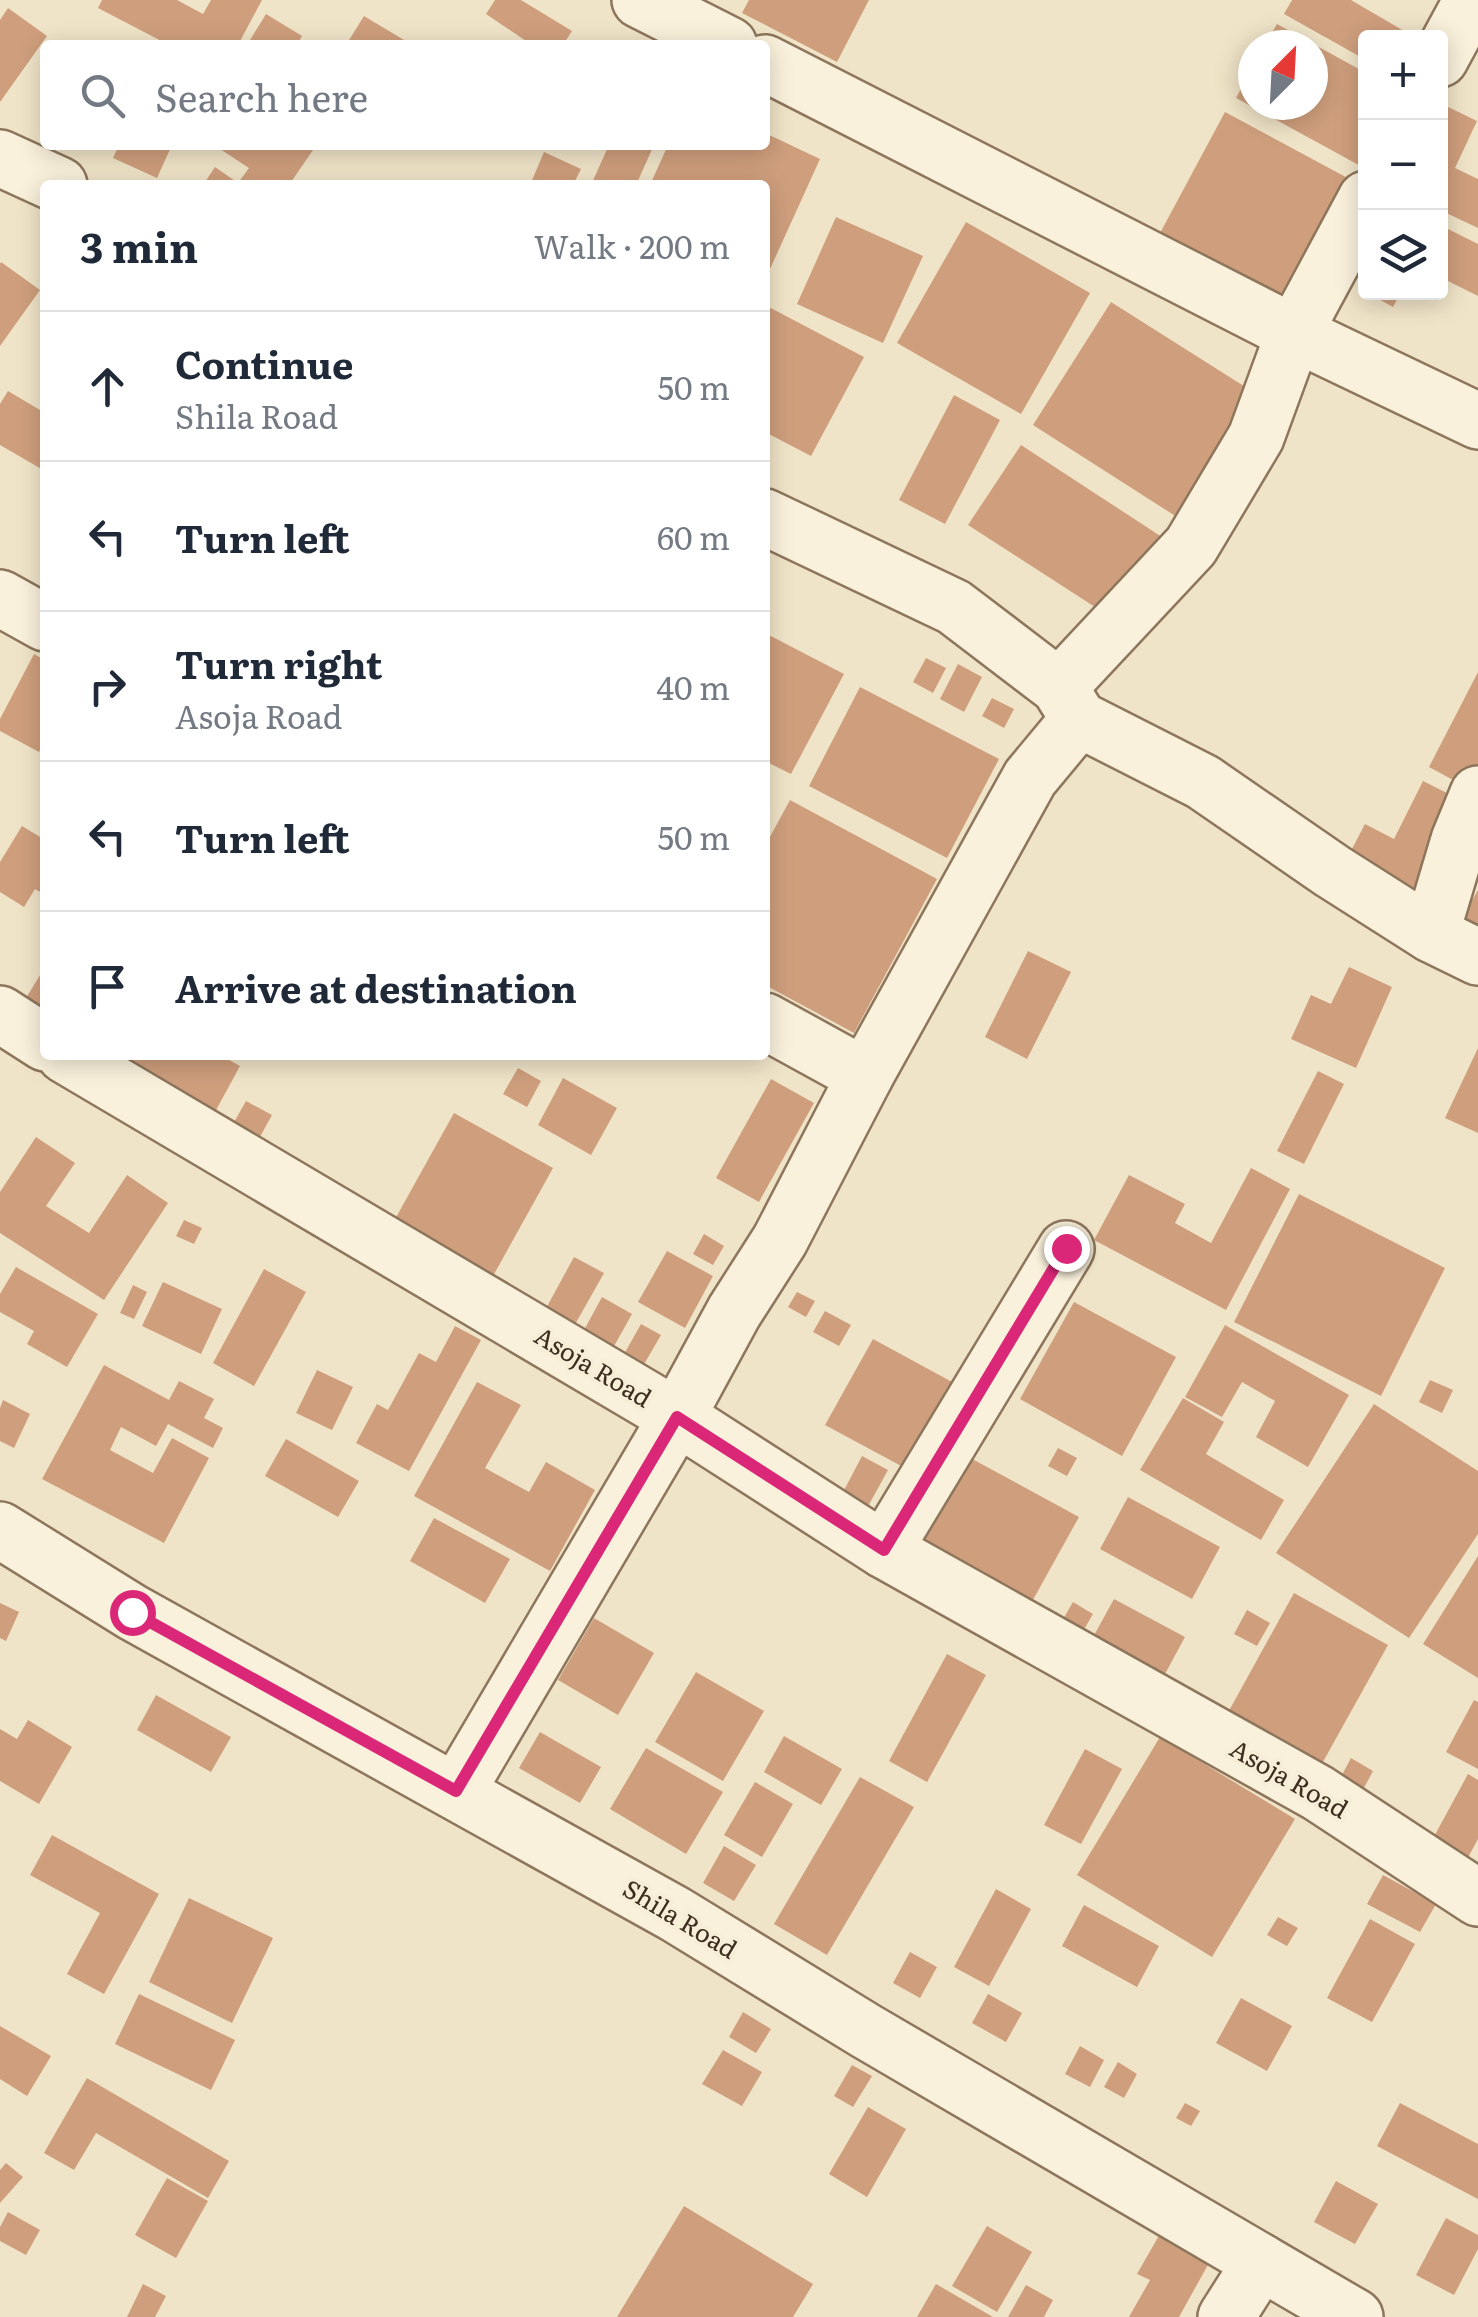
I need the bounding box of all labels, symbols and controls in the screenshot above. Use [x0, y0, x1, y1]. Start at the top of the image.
north arrow [1238, 30, 1328, 120]
map controls [1358, 30, 1448, 300]
button: + [1358, 30, 1448, 120]
search box [40, 40, 770, 150]
text: Search here [155, 67, 368, 124]
icon: search [75, 68, 130, 123]
button: − [1358, 120, 1448, 210]
button: layers [1358, 210, 1448, 300]
text: 3 min [80, 214, 198, 276]
text: Walk · 200 m [534, 221, 730, 269]
text: Continue [175, 334, 353, 391]
icon: ahead [80, 359, 135, 414]
text: 50 m [658, 362, 730, 410]
text: Shila Road [175, 391, 338, 439]
text: Turn left [175, 508, 350, 565]
icon: left [80, 509, 135, 564]
text: 60 m [657, 512, 730, 560]
text: Turn right [175, 634, 382, 691]
icon: right [80, 659, 135, 714]
text: 40 m [656, 662, 730, 710]
text: Asoja Road [175, 691, 342, 739]
text: Turn left [175, 808, 350, 865]
icon: left [80, 809, 135, 864]
text: 50 m [658, 812, 730, 860]
text: Arrive at destination [175, 958, 577, 1015]
icon: arrive [80, 959, 135, 1014]
route end [1044, 1226, 1090, 1272]
street label: Asoja Road [528, 1316, 659, 1415]
route start [110, 1590, 156, 1636]
street label: Asoja Road [1224, 1729, 1356, 1826]
street label: Shila Road [617, 1869, 745, 1966]

